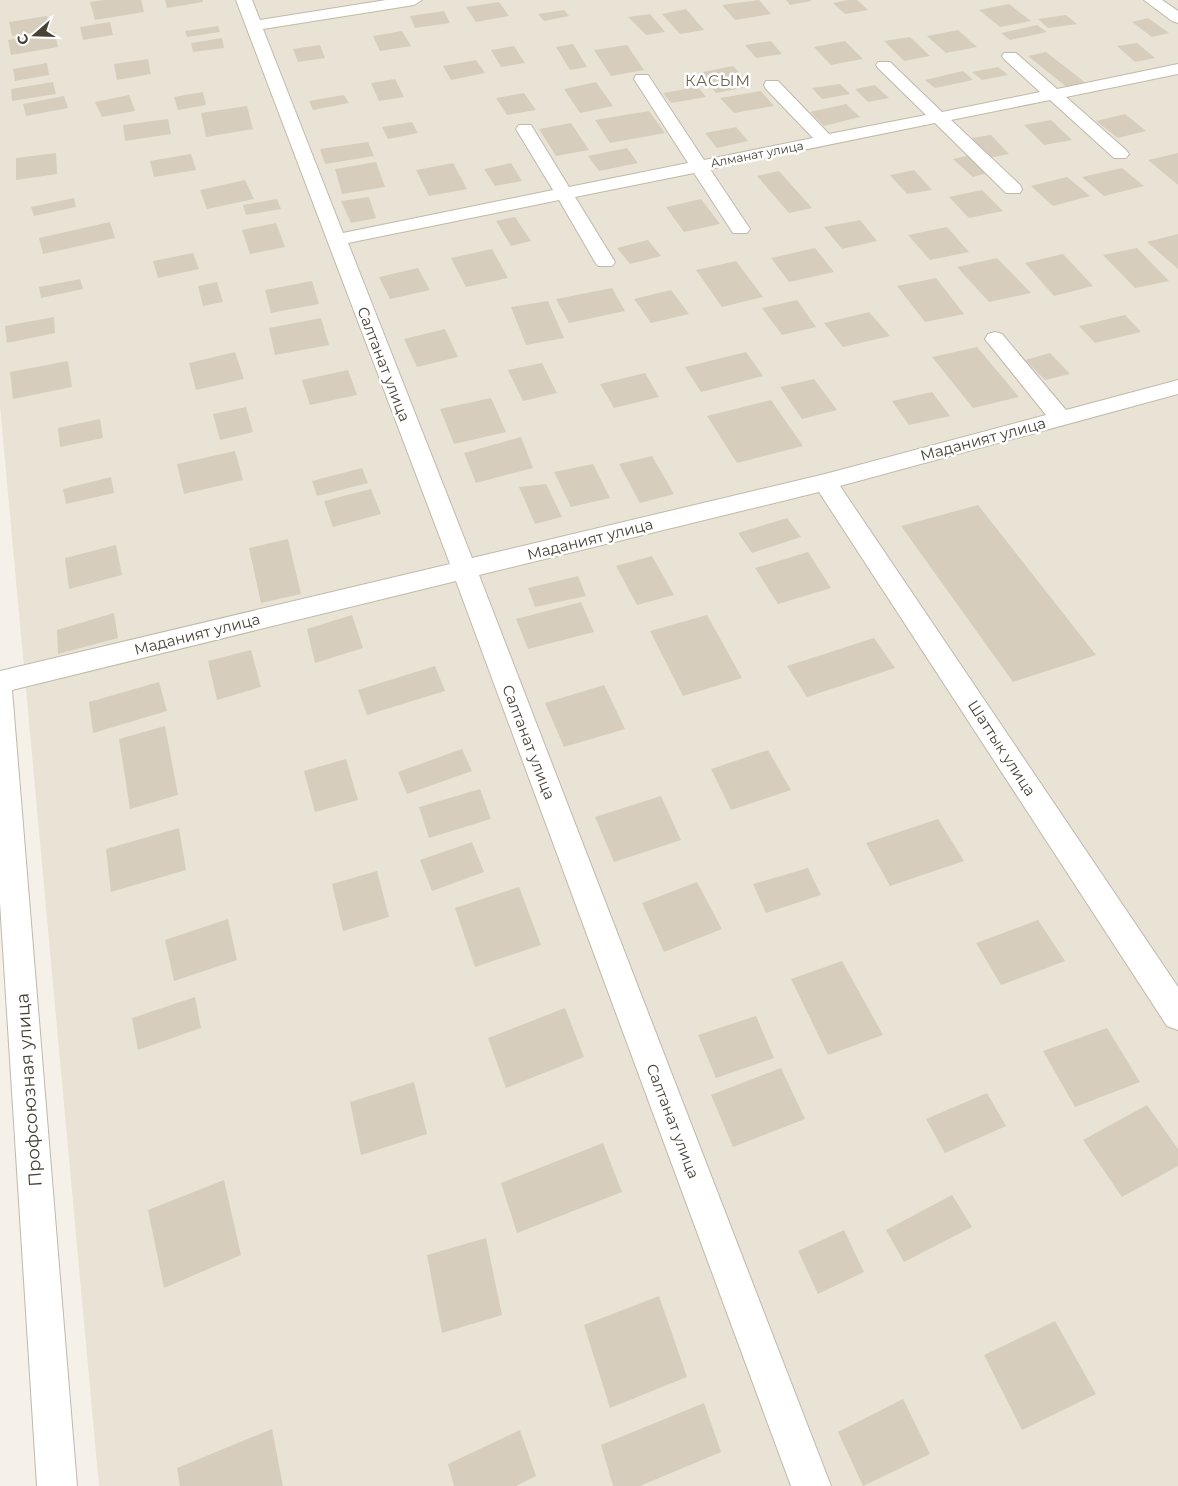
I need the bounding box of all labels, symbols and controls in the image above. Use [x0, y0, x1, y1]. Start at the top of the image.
north arrow [10, 10, 60, 60]
text: С [13, 32, 33, 47]
district label: КАСЫМ [685, 71, 751, 90]
street label: Алманат улица [709, 138, 805, 170]
street label: Салтанат улица [353, 304, 415, 424]
street label: Маданият улица [918, 413, 1048, 465]
street label: Маданият улица [525, 514, 655, 564]
street label: Маданият улица [132, 609, 262, 659]
street label: Салтанат улица [498, 682, 560, 802]
street label: Шаттык улица [964, 696, 1040, 800]
street label: Профсоюзная улица [11, 993, 47, 1187]
street label: Салтанат улица [642, 1061, 704, 1181]

